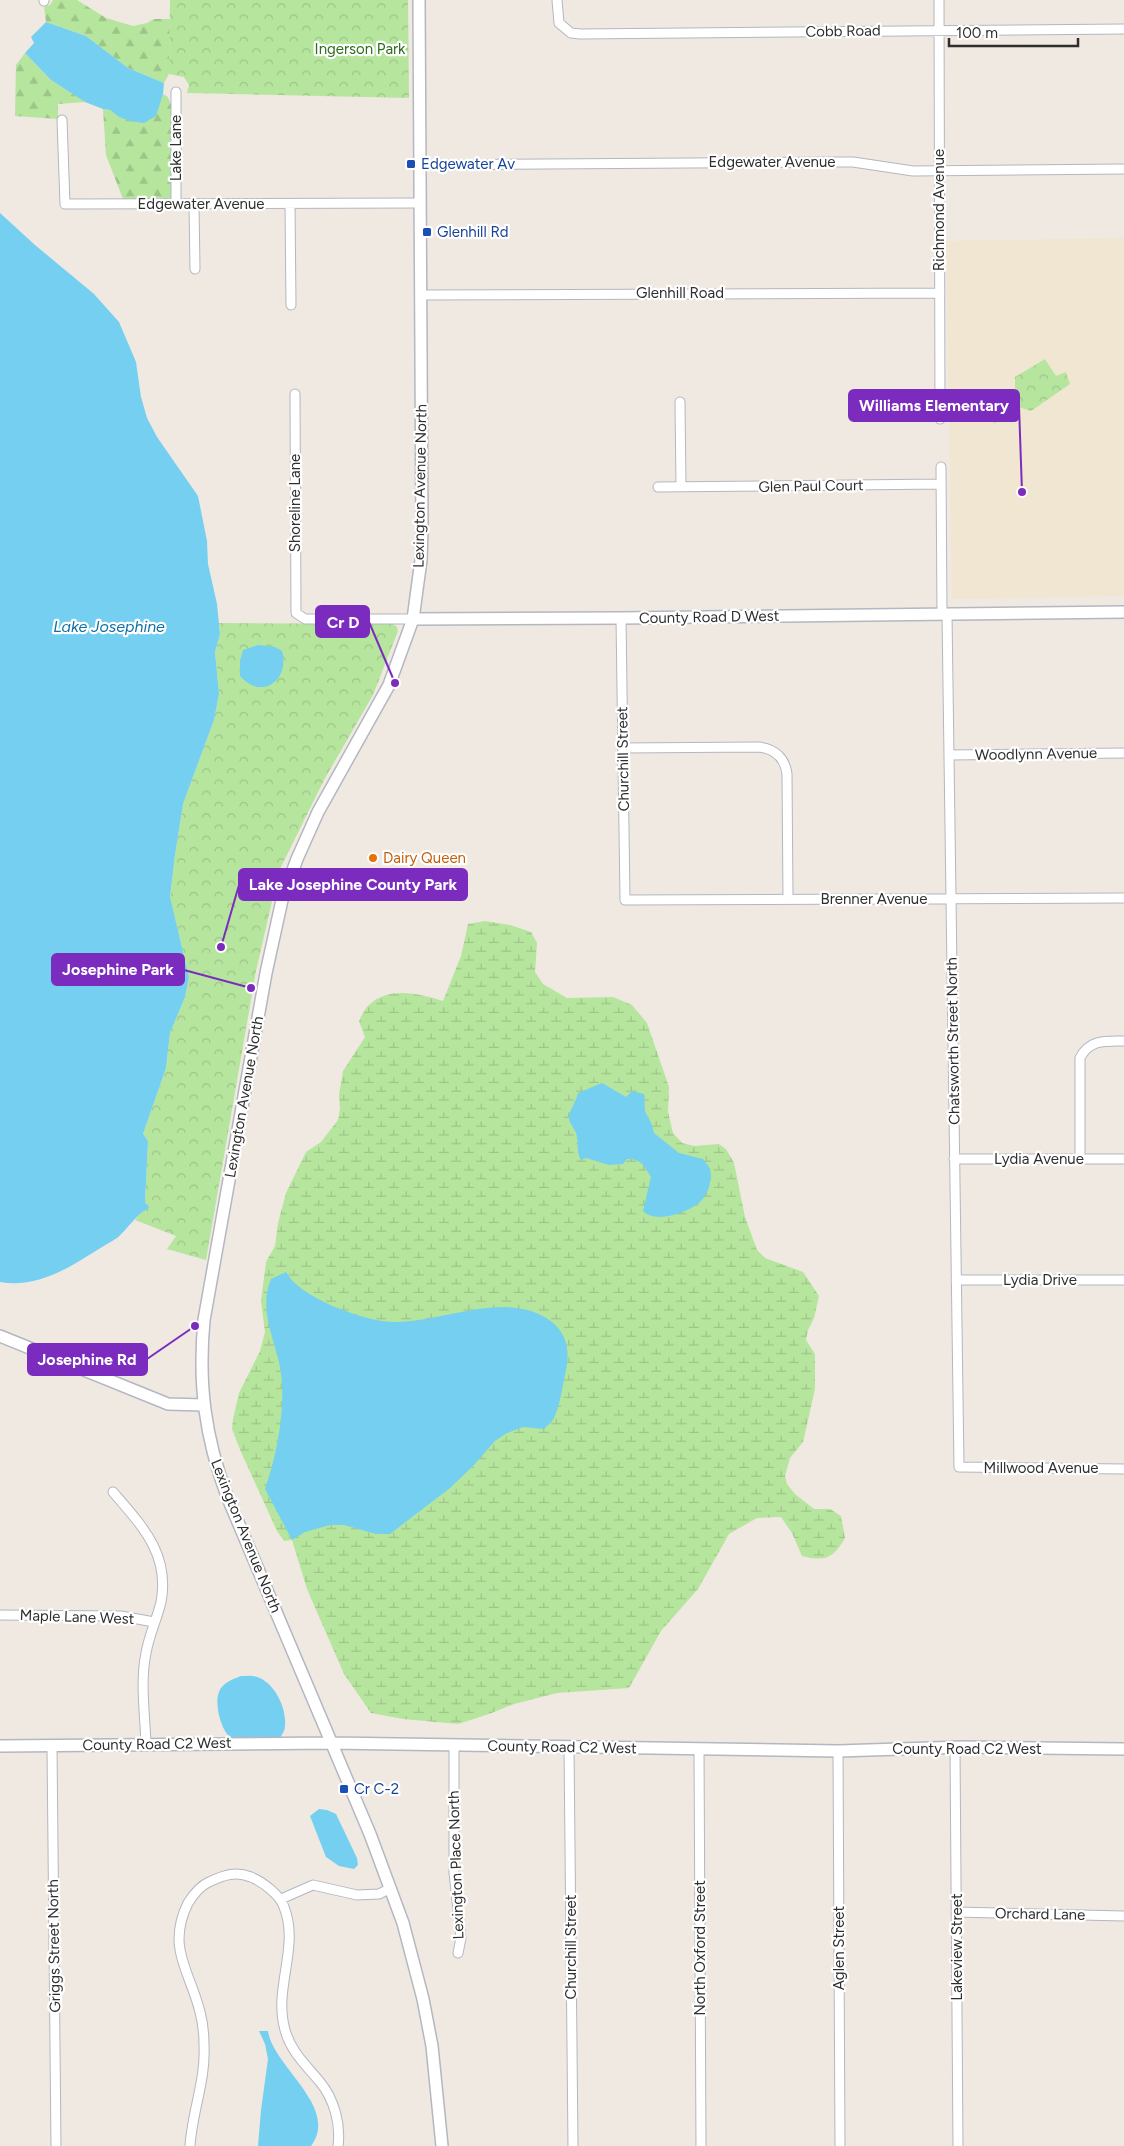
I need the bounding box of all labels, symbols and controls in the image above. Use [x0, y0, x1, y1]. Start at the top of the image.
scale bar [949, 15, 1078, 47]
street label: Cobb Road [805, 21, 881, 41]
text: 100 m [956, 24, 998, 42]
park label: Ingerson Park [315, 40, 406, 58]
street label: Lake Lane [167, 115, 185, 181]
street label: Richmond Avenue [930, 149, 948, 271]
street label: Edgewater Avenue [708, 153, 836, 171]
place label: Edgewater Av [421, 155, 515, 173]
marker: Edgewater Av [405, 158, 417, 170]
street label: Edgewater Avenue [137, 195, 265, 213]
place label: Glenhill Rd [437, 223, 509, 241]
marker: Glenhill Rd [421, 226, 433, 238]
street label: Glenhill Road [636, 284, 724, 302]
callout: Williams Elementary [849, 390, 1019, 421]
text: Williams Elementary [859, 396, 1010, 415]
street label: Lexington Avenue North [410, 404, 430, 568]
street label: Shoreline Lane [286, 454, 304, 552]
street label: Glen Paul Court [758, 476, 864, 496]
callout: Cr D [316, 606, 369, 637]
street label: County Road D West [639, 607, 780, 627]
text: Cr D [327, 613, 359, 632]
water label: Lake Josephine [53, 617, 165, 636]
street label: Churchill Street [613, 706, 633, 812]
street label: Woodlynn Avenue [975, 744, 1097, 764]
place label: Dairy Queen [383, 849, 466, 867]
marker: Dairy Queen [367, 852, 379, 864]
callout: Lake Josephine County Park [239, 869, 467, 900]
text: Lake Josephine County Park [249, 875, 458, 894]
street label: Brenner Avenue [821, 890, 927, 908]
callout: Josephine Park [52, 954, 184, 985]
street label: Chatsworth Street North [943, 957, 963, 1125]
text: Josephine Park [62, 960, 174, 979]
street label: Lexington Avenue North [221, 1015, 267, 1179]
street label: Lydia Avenue [994, 1150, 1084, 1168]
street label: Lydia Drive [1003, 1271, 1077, 1289]
callout: Josephine Rd [28, 1344, 147, 1375]
text: Josephine Rd [38, 1350, 136, 1369]
street label: Lexington Avenue North [207, 1457, 285, 1615]
street label: Millwood Avenue [984, 1459, 1098, 1477]
street label: Maple Lane West [19, 1606, 135, 1628]
street label: County Road C2 West [82, 1734, 232, 1754]
street label: County Road C2 West [487, 1737, 637, 1757]
street label: County Road C2 West [892, 1740, 1042, 1758]
place label: Cr C-2 [354, 1780, 399, 1798]
marker: Cr C-2 [338, 1783, 350, 1795]
street label: Lexington Place North [444, 1790, 468, 1940]
street label: Griggs Street North [44, 1879, 64, 2013]
street label: North Oxford Street [691, 1880, 709, 2016]
street label: Lakeview Street [948, 1893, 966, 2001]
street label: Churchill Street [562, 1894, 580, 1999]
street label: Orchard Lane [995, 1904, 1085, 1924]
street label: Aglen Street [830, 1905, 848, 1990]

